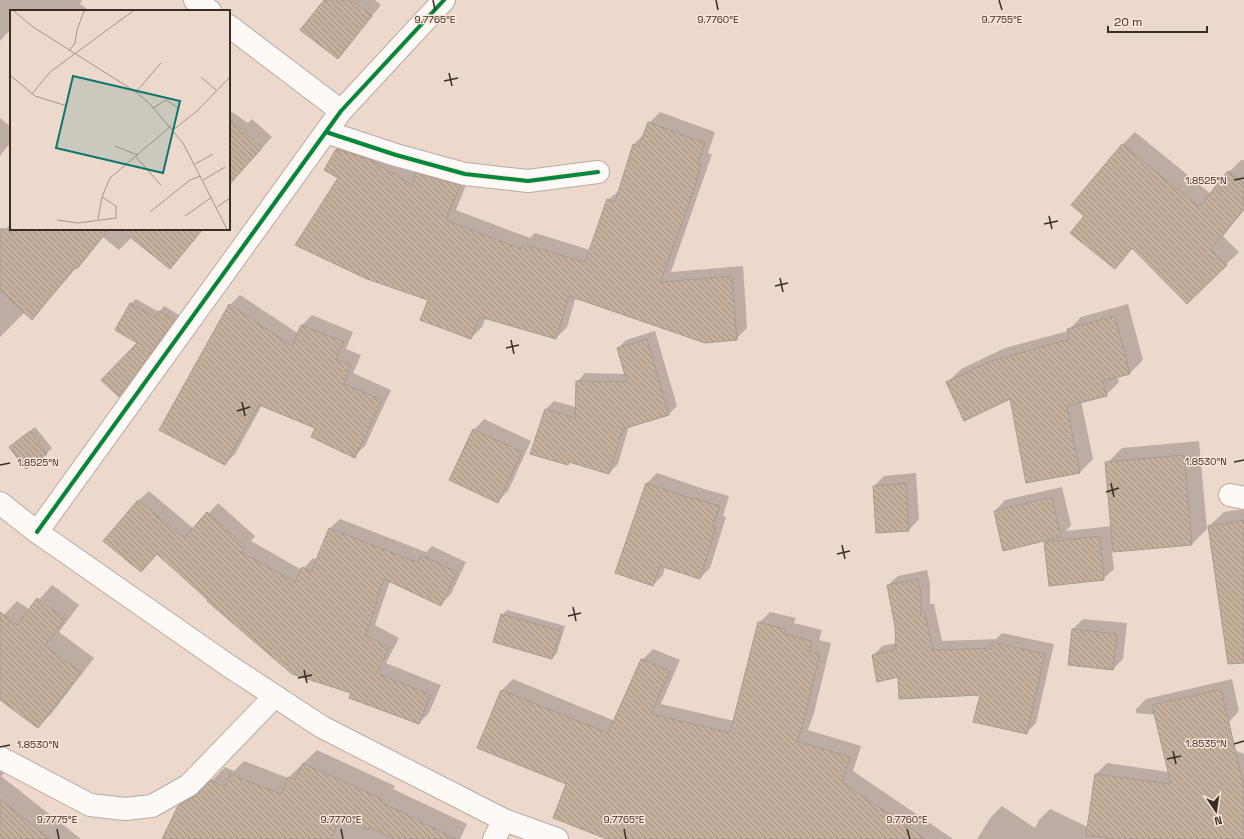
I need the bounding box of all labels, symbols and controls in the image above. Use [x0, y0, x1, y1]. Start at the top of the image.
scale bar [1108, 8, 1207, 34]
inset map [10, 10, 230, 230]
text: 9.7765°E [415, 13, 456, 26]
text: 9.7760°E [697, 13, 739, 26]
text: 9.7755°E [982, 13, 1023, 26]
text: 20 m [1114, 14, 1142, 30]
text: 1.8525°N [1185, 174, 1227, 187]
text: 1.8530°N [1185, 455, 1227, 468]
text: 1.8525°N [17, 456, 59, 469]
text: 1.8535°N [1185, 737, 1227, 750]
text: 1.8530°N [17, 738, 59, 751]
north arrow [1196, 791, 1236, 831]
text: 9.7775°E [37, 813, 78, 826]
text: 9.7770°E [321, 813, 362, 826]
text: 9.7765°E [604, 813, 645, 826]
text: 9.7760°E [886, 813, 928, 826]
text: N [1213, 813, 1223, 828]

